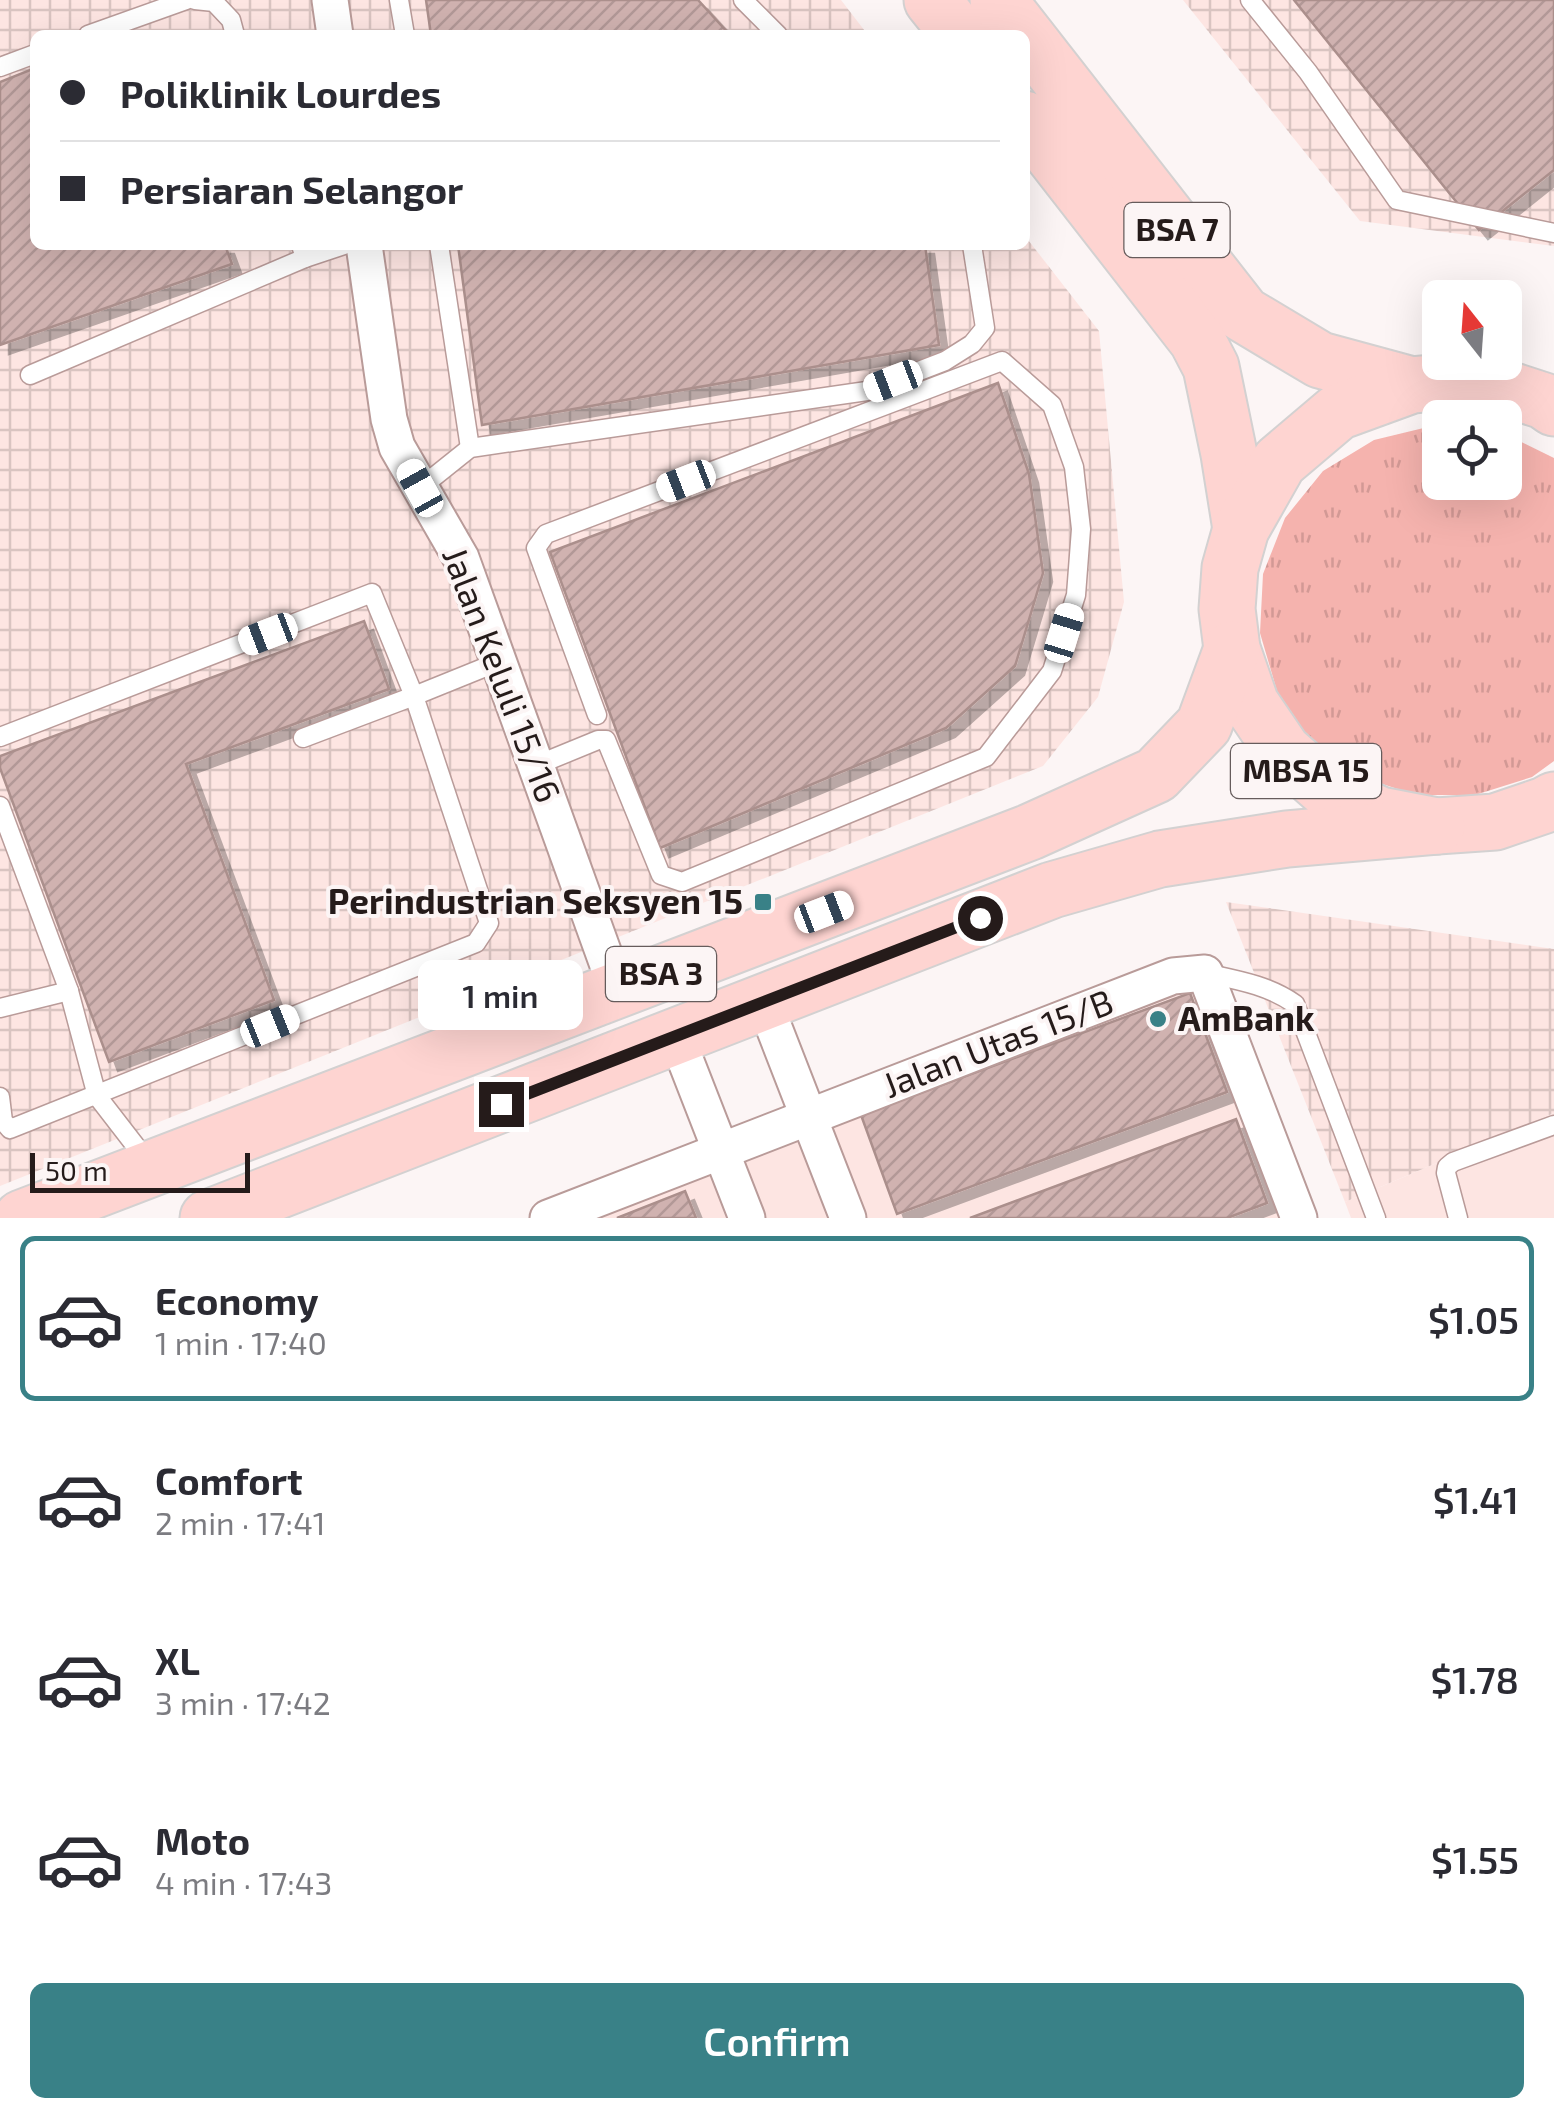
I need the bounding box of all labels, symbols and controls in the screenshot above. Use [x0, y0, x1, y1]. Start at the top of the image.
text: Poliklinik Lourdes [120, 70, 441, 116]
text: Persiaran Selangor [120, 166, 463, 212]
road number: BSA 7 [1124, 203, 1230, 257]
north arrow [1422, 280, 1522, 380]
map controls [1422, 280, 1522, 500]
car [860, 356, 926, 406]
button: locate [1422, 400, 1522, 500]
car [392, 454, 448, 522]
car [653, 456, 719, 506]
street label: Jalan Keluli 15/16 [435, 541, 571, 808]
car [1041, 600, 1087, 666]
car [235, 609, 301, 659]
road number: MBSA 15 [1231, 744, 1381, 798]
place label: Perindustrian Seksyen 15 [328, 879, 743, 922]
car [791, 887, 857, 937]
marker: Perindustrian Seksyen 15 [752, 891, 774, 913]
route start [958, 896, 1003, 941]
road number: BSA 3 [606, 947, 716, 1001]
callout: 1 min [418, 959, 584, 1029]
text: 1 min [463, 976, 538, 1014]
street label: Jalan Utas 15/B [876, 979, 1118, 1105]
place label: AmBank [1178, 996, 1315, 1038]
car [237, 1001, 303, 1051]
marker: AmBank [1147, 1008, 1169, 1030]
route end [479, 1082, 524, 1127]
scale bar [30, 1148, 250, 1192]
text: 50 m [45, 1153, 108, 1187]
icon: car [35, 1274, 125, 1364]
text: Economy [155, 1277, 319, 1323]
text: $1.05 [1428, 1296, 1519, 1342]
text: 1 min · 17:40 [155, 1323, 327, 1361]
icon: car [35, 1454, 125, 1544]
text: Comfort [155, 1457, 303, 1503]
text: $1.41 [1433, 1476, 1519, 1522]
text: 2 min · 17:41 [155, 1503, 326, 1541]
icon: car [35, 1634, 125, 1724]
text: XL [155, 1637, 200, 1683]
text: $1.78 [1430, 1656, 1519, 1702]
text: 3 min · 17:42 [155, 1683, 331, 1721]
icon: car [35, 1814, 125, 1904]
text: Moto [155, 1817, 250, 1863]
text: $1.55 [1431, 1836, 1519, 1882]
text: 4 min · 17:43 [155, 1863, 332, 1901]
button: Confirm [30, 1983, 1524, 2098]

